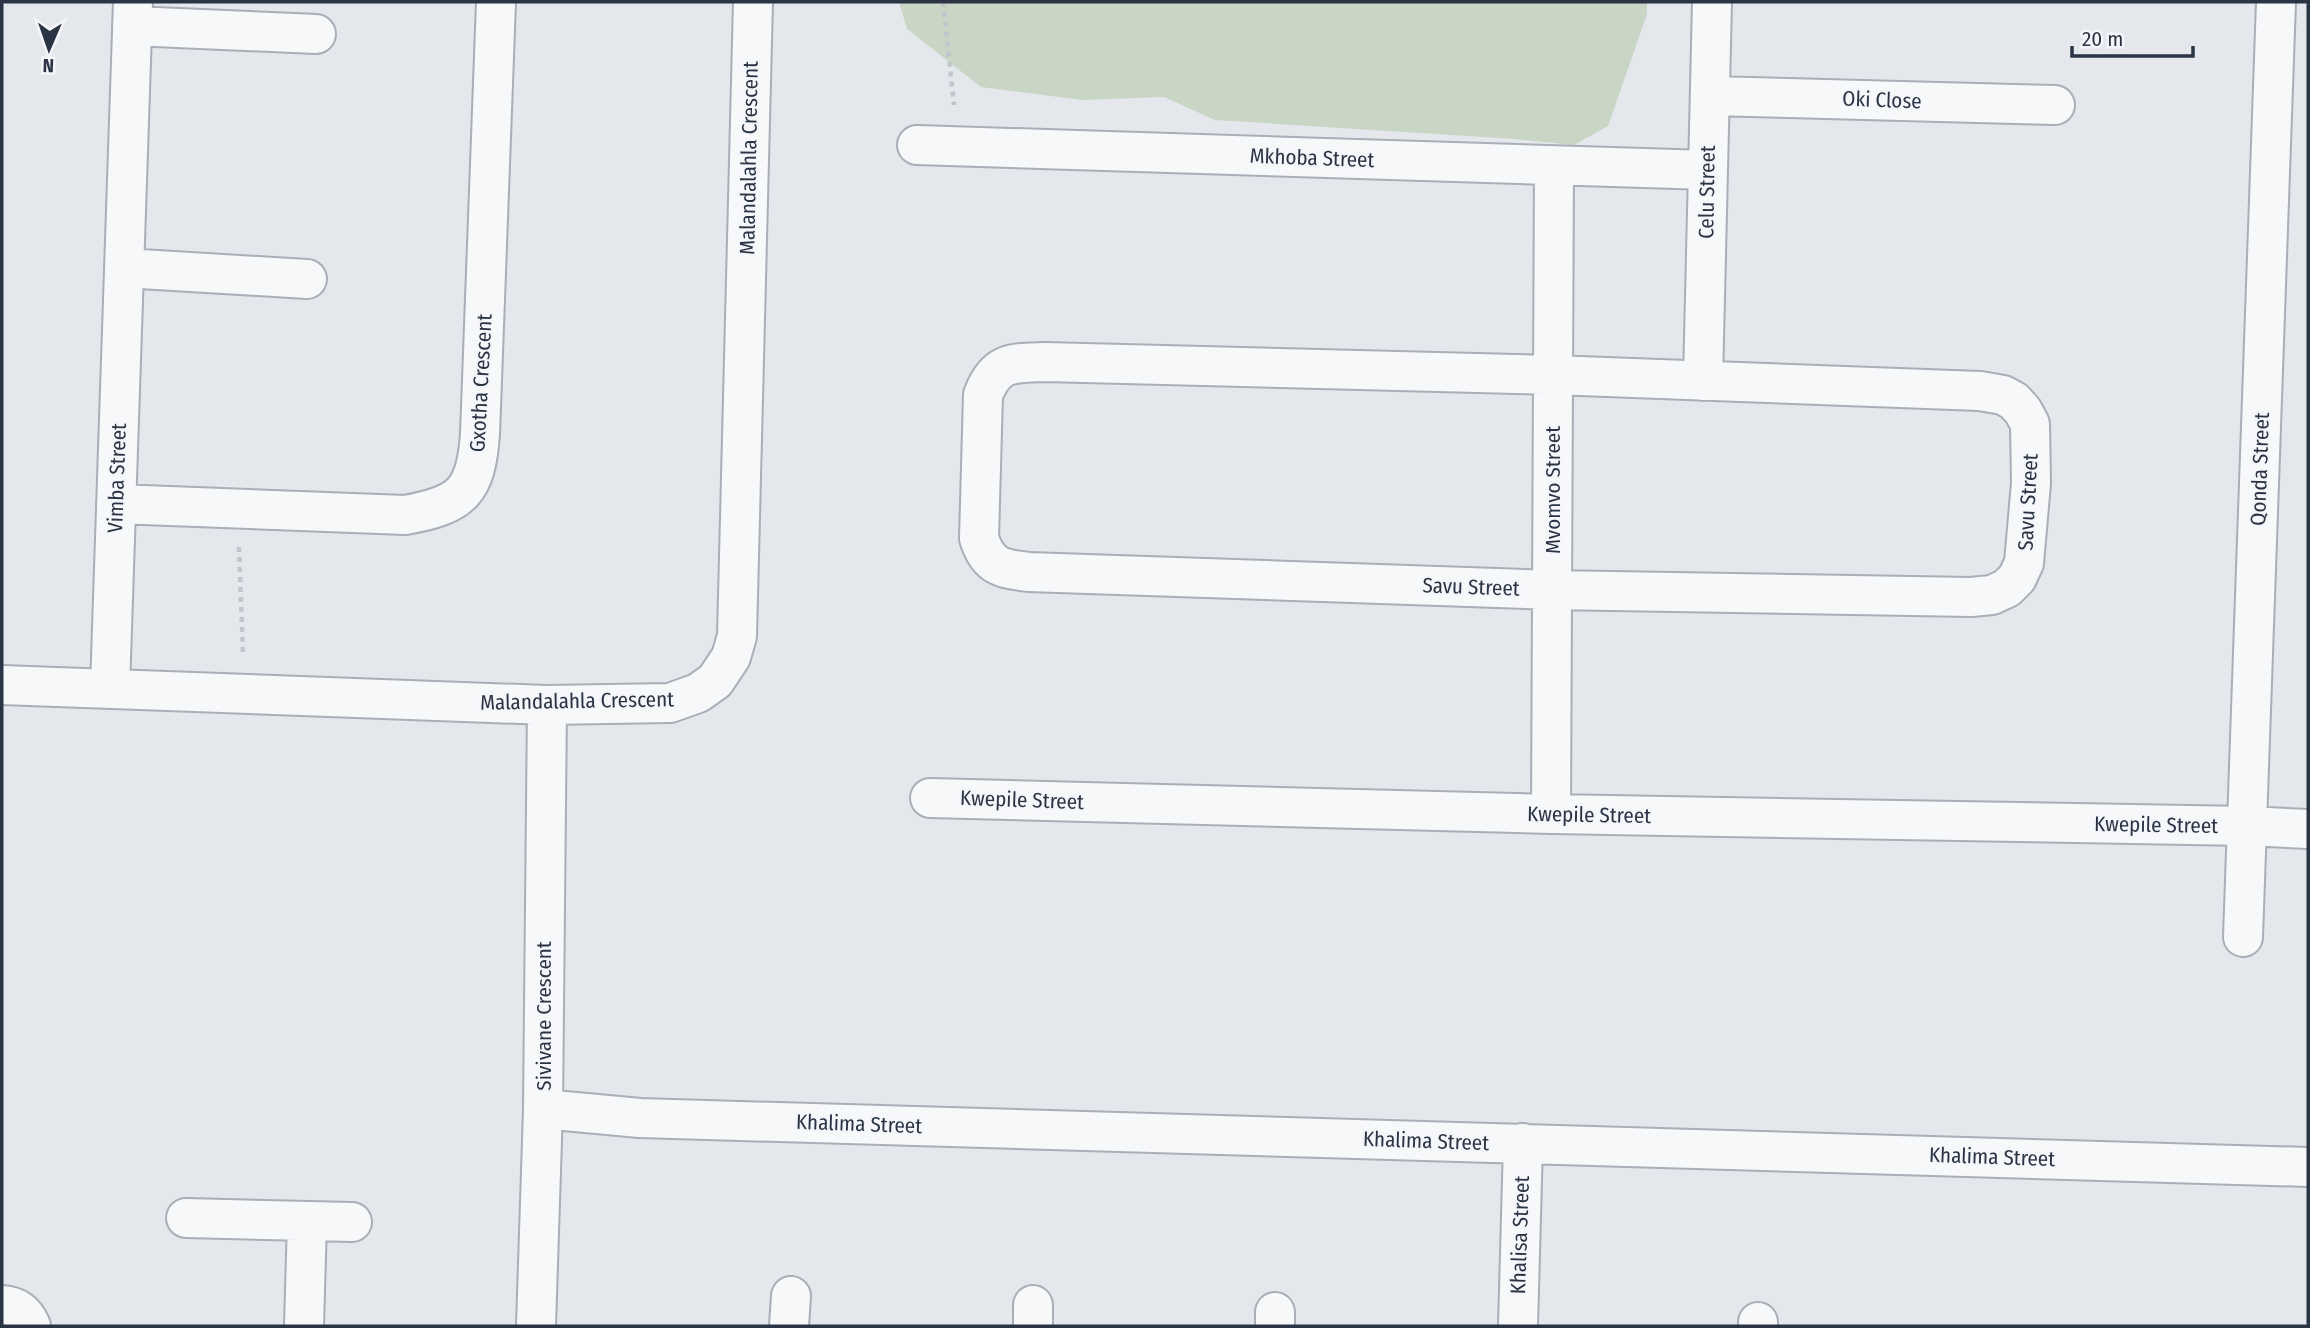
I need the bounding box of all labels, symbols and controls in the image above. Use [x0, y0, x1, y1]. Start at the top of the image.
north arrow [14, 14, 84, 84]
scale bar [2072, 14, 2193, 58]
text: 20 m [2082, 26, 2123, 52]
text: N [42, 54, 55, 77]
street label: Malandalahla Crescent [734, 61, 764, 255]
street label: Oki Close [1842, 86, 1922, 114]
street label: Mkhoba Street [1249, 143, 1375, 173]
street label: Celu Street [1693, 145, 1721, 239]
street label: Gxotha Crescent [464, 313, 498, 453]
street label: Qonda Street [2245, 412, 2275, 526]
street label: Vimba Street [102, 422, 132, 533]
street label: Mvomvo Street [1540, 426, 1566, 554]
street label: Savu Street [2012, 453, 2044, 551]
street label: Savu Street [1422, 572, 1520, 602]
street label: Malandalahla Crescent [480, 686, 674, 716]
street label: Kwepile Street [960, 785, 1085, 815]
street label: Kwepile Street [1527, 801, 1651, 829]
street label: Kwepile Street [2094, 811, 2218, 839]
street label: Sivivane Crescent [531, 941, 557, 1091]
street label: Khalima Street [796, 1109, 923, 1139]
street label: Khalima Street [1363, 1126, 1490, 1156]
street label: Khalima Street [1929, 1142, 2056, 1172]
street label: Khalisa Street [1505, 1175, 1535, 1295]

